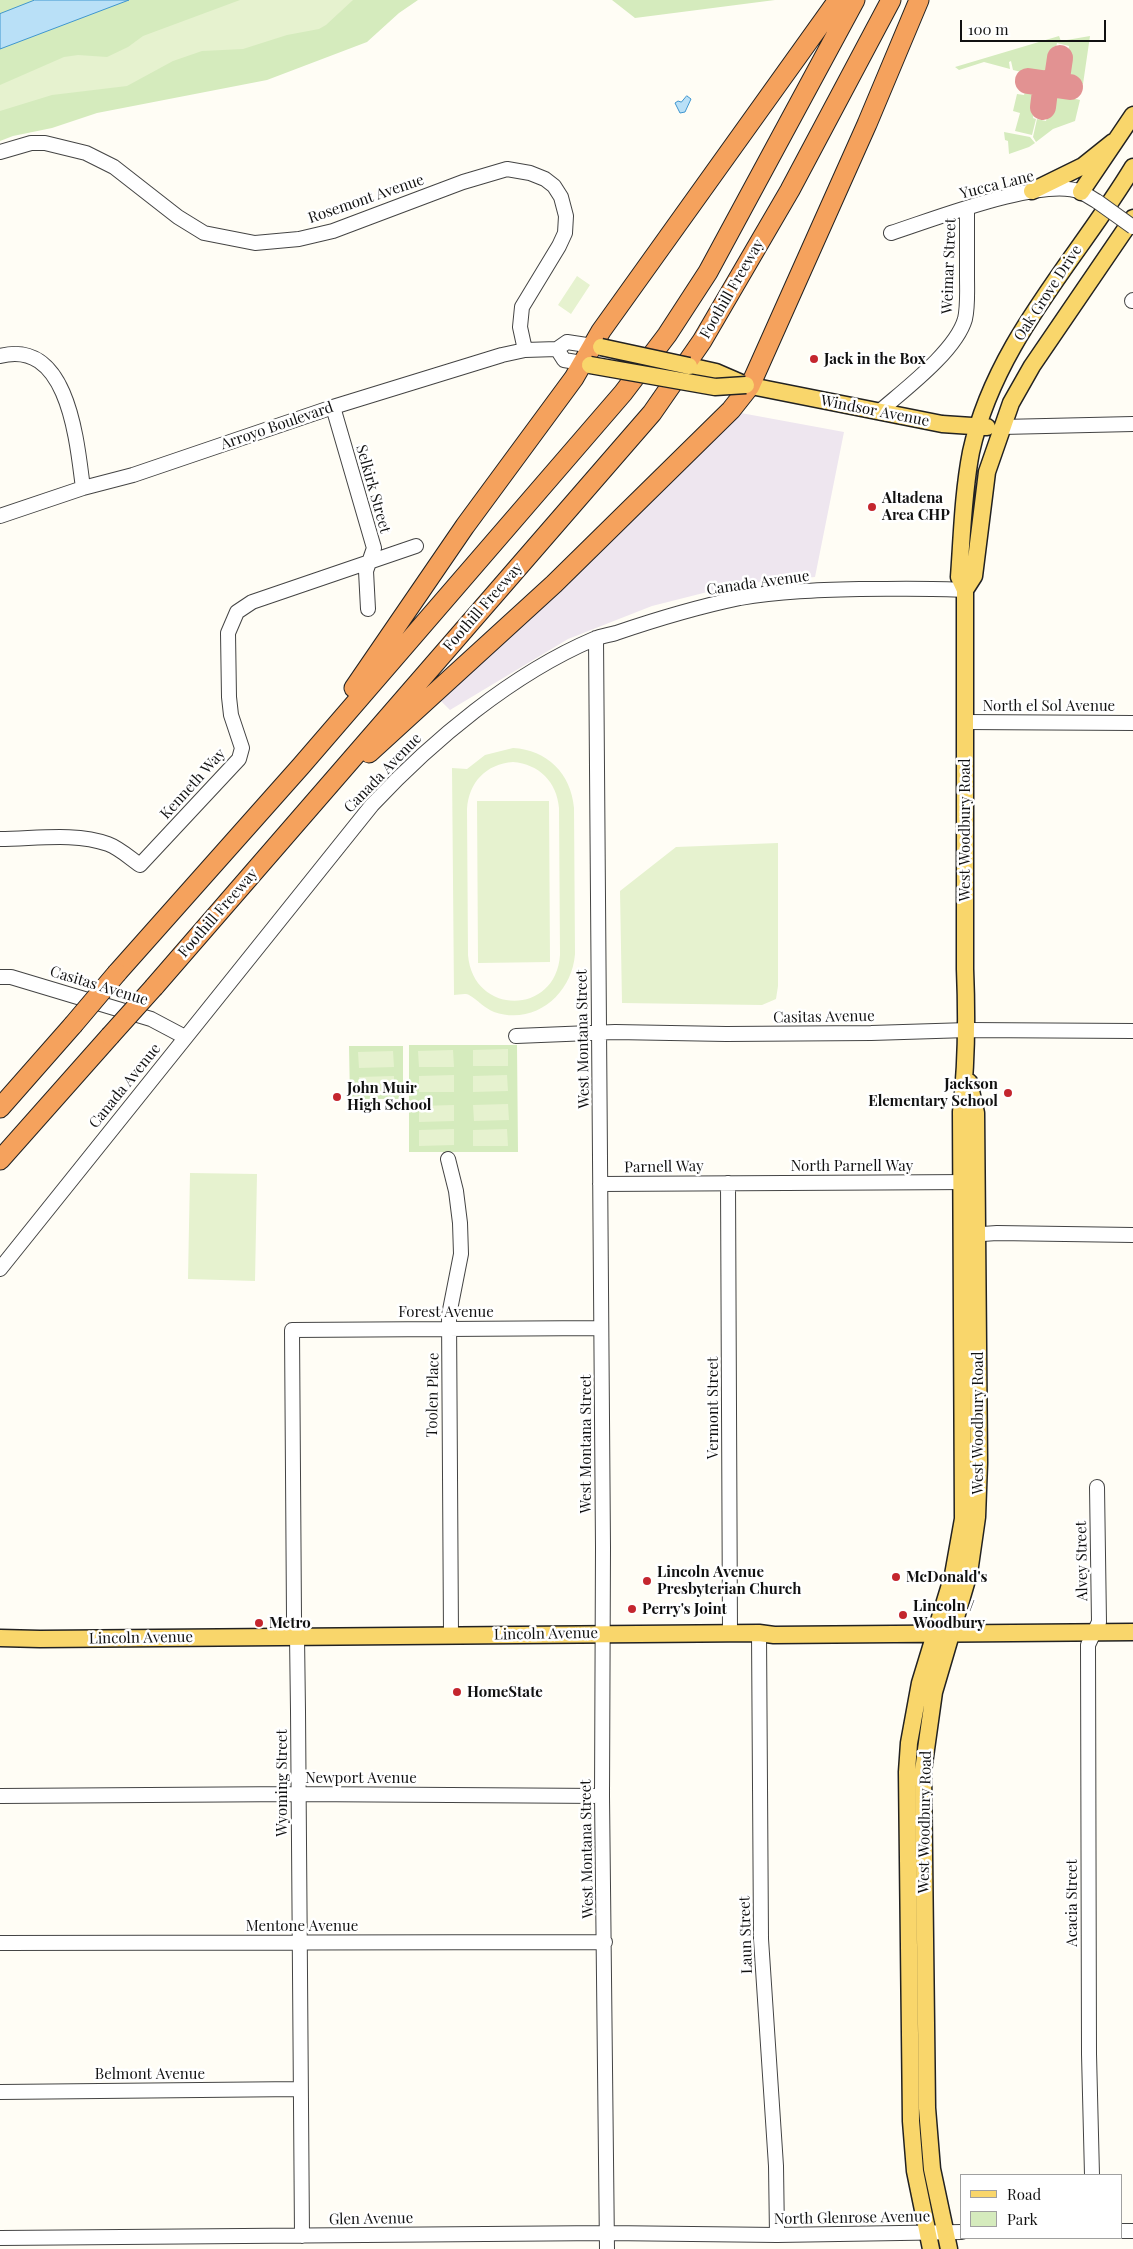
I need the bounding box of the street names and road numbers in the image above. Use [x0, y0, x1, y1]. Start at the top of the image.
street label: Yucca Lane [958, 167, 1036, 203]
street label: Rosemont Avenue [306, 171, 426, 227]
street label: Weimar Street [938, 218, 960, 314]
street label: Foothill Freeway [696, 236, 768, 342]
street label: Oak Grove Drive [1010, 242, 1086, 344]
street label: Windsor Avenue [819, 392, 931, 430]
street label: Arroyo Boulevard [218, 398, 336, 454]
street label: Selkirk Street [352, 443, 394, 535]
street label: Foothill Freeway [440, 559, 526, 655]
street label: Canada Avenue [705, 567, 811, 599]
street label: North el Sol Avenue [983, 697, 1115, 715]
street label: Canada Avenue [341, 729, 425, 817]
street label: Kenneth Way [157, 745, 229, 823]
street label: West Woodbury Road [956, 759, 974, 901]
street label: Foothill Freeway [175, 865, 261, 961]
street label: Casitas Avenue [48, 963, 150, 1009]
street label: West Montana Street [573, 969, 593, 1109]
street label: Casitas Avenue [773, 1007, 875, 1027]
street label: Canada Avenue [85, 1040, 165, 1132]
street label: Parnell Way [624, 1157, 704, 1177]
street label: North Parnell Way [791, 1157, 913, 1175]
street label: Forest Avenue [398, 1303, 494, 1321]
street label: West Woodbury Road [969, 1352, 987, 1494]
street label: Toolen Place [423, 1353, 443, 1437]
street label: Vermont Street [704, 1357, 722, 1459]
street label: West Montana Street [577, 1374, 595, 1514]
street label: Alvey Street [1072, 1521, 1092, 1601]
street label: Lincoln Avenue [494, 1624, 598, 1644]
street label: Lincoln Avenue [89, 1628, 193, 1648]
street label: Wyoming Street [273, 1729, 291, 1837]
street label: West Woodbury Road [915, 1750, 935, 1894]
street label: Newport Avenue [305, 1769, 417, 1787]
street label: West Montana Street [577, 1779, 597, 1919]
street label: Acacia Street [1063, 1859, 1081, 1947]
street label: Laun Street [736, 1896, 756, 1974]
street label: Mentone Avenue [246, 1917, 358, 1935]
street label: Belmont Avenue [95, 2065, 205, 2083]
street label: North Glenrose Avenue [774, 2208, 930, 2228]
street label: Glen Avenue [329, 2209, 413, 2229]

